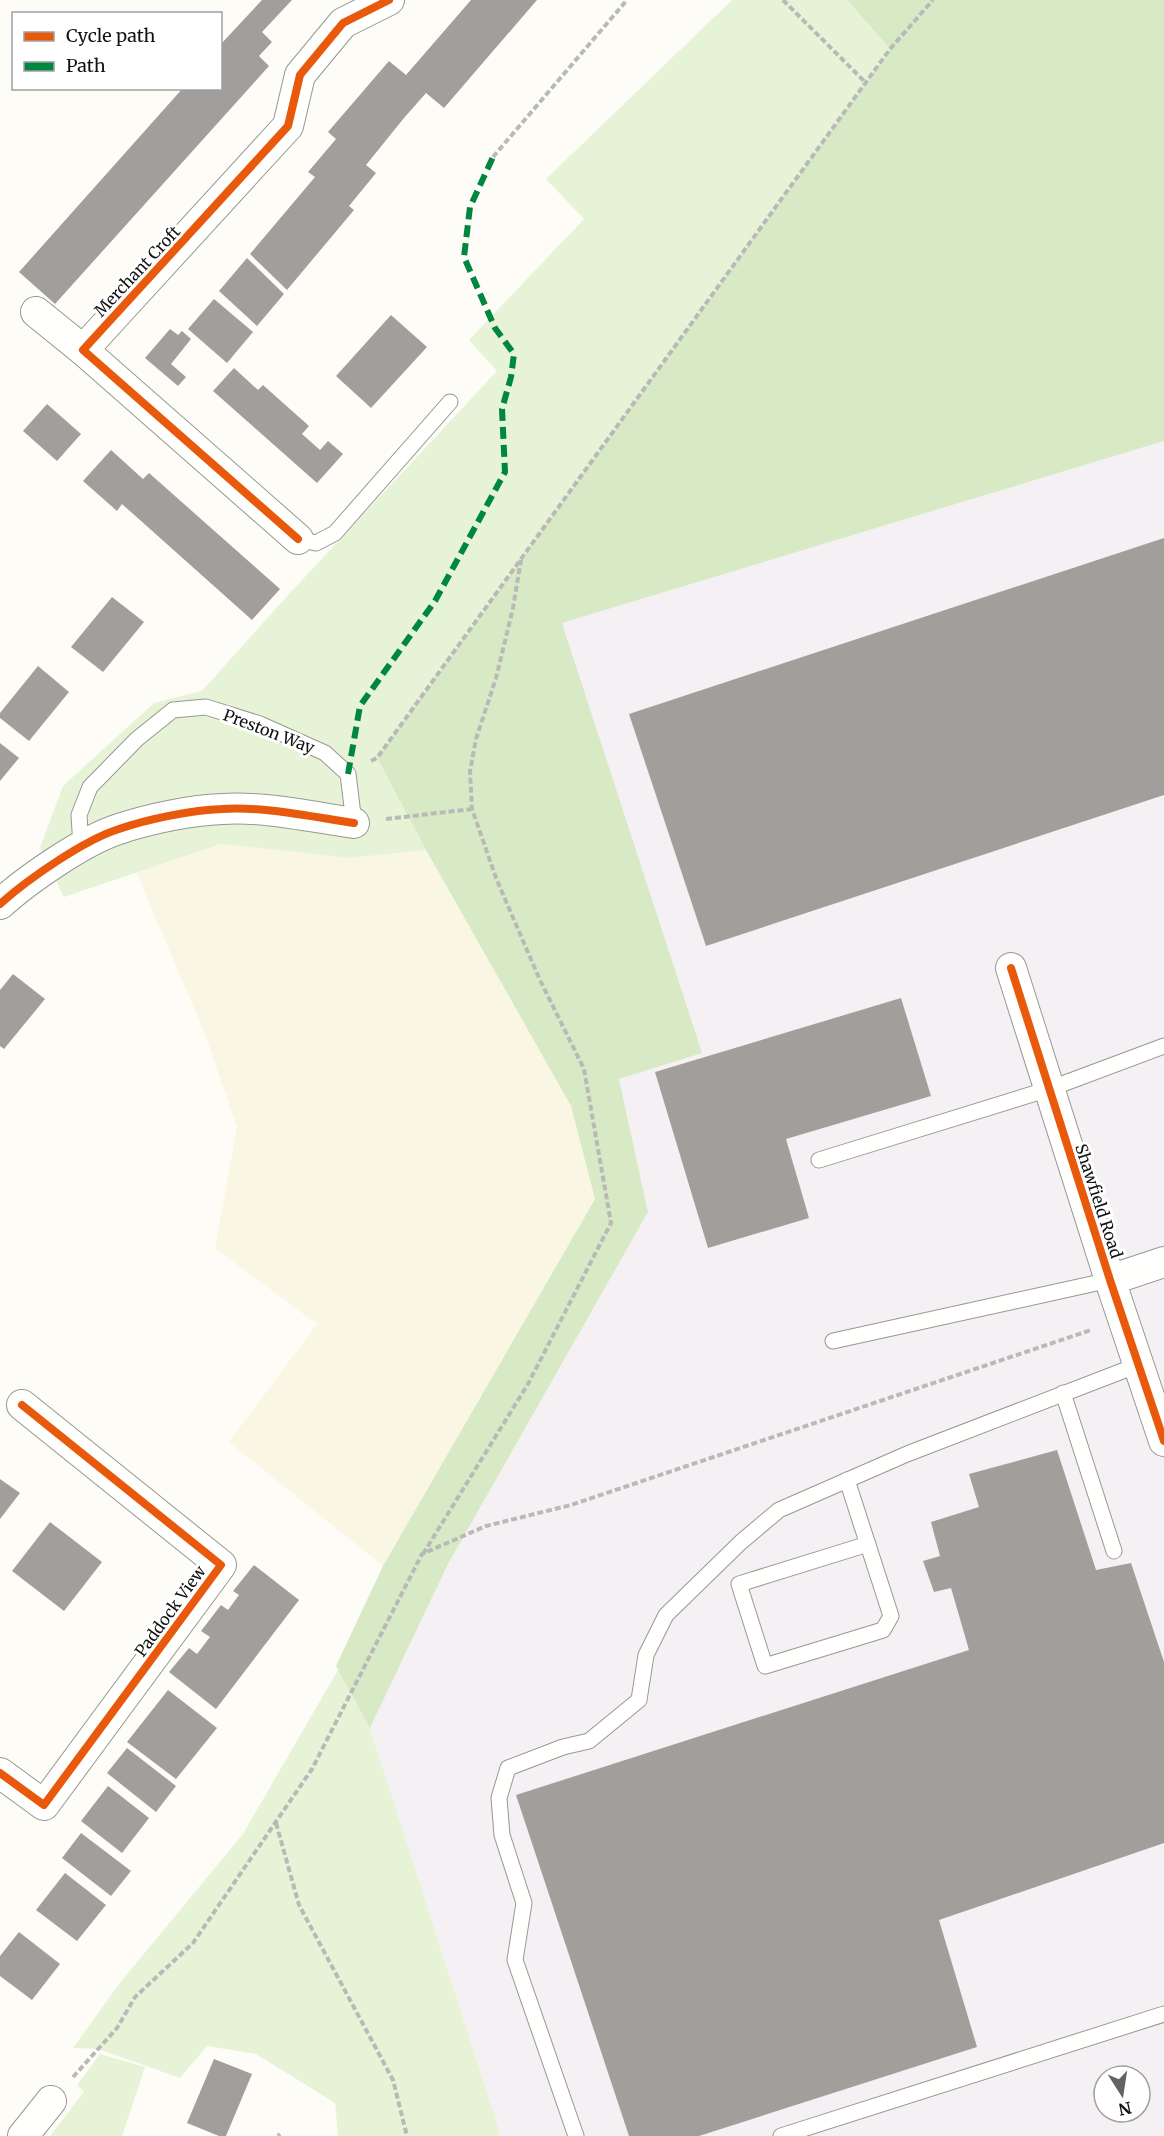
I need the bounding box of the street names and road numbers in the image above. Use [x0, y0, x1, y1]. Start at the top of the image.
street label: Merchant Croft [90, 221, 185, 321]
street label: Preston Way [221, 704, 318, 758]
street label: Shawfield Road [1071, 1141, 1127, 1261]
street label: Paddock View [130, 1561, 210, 1660]

